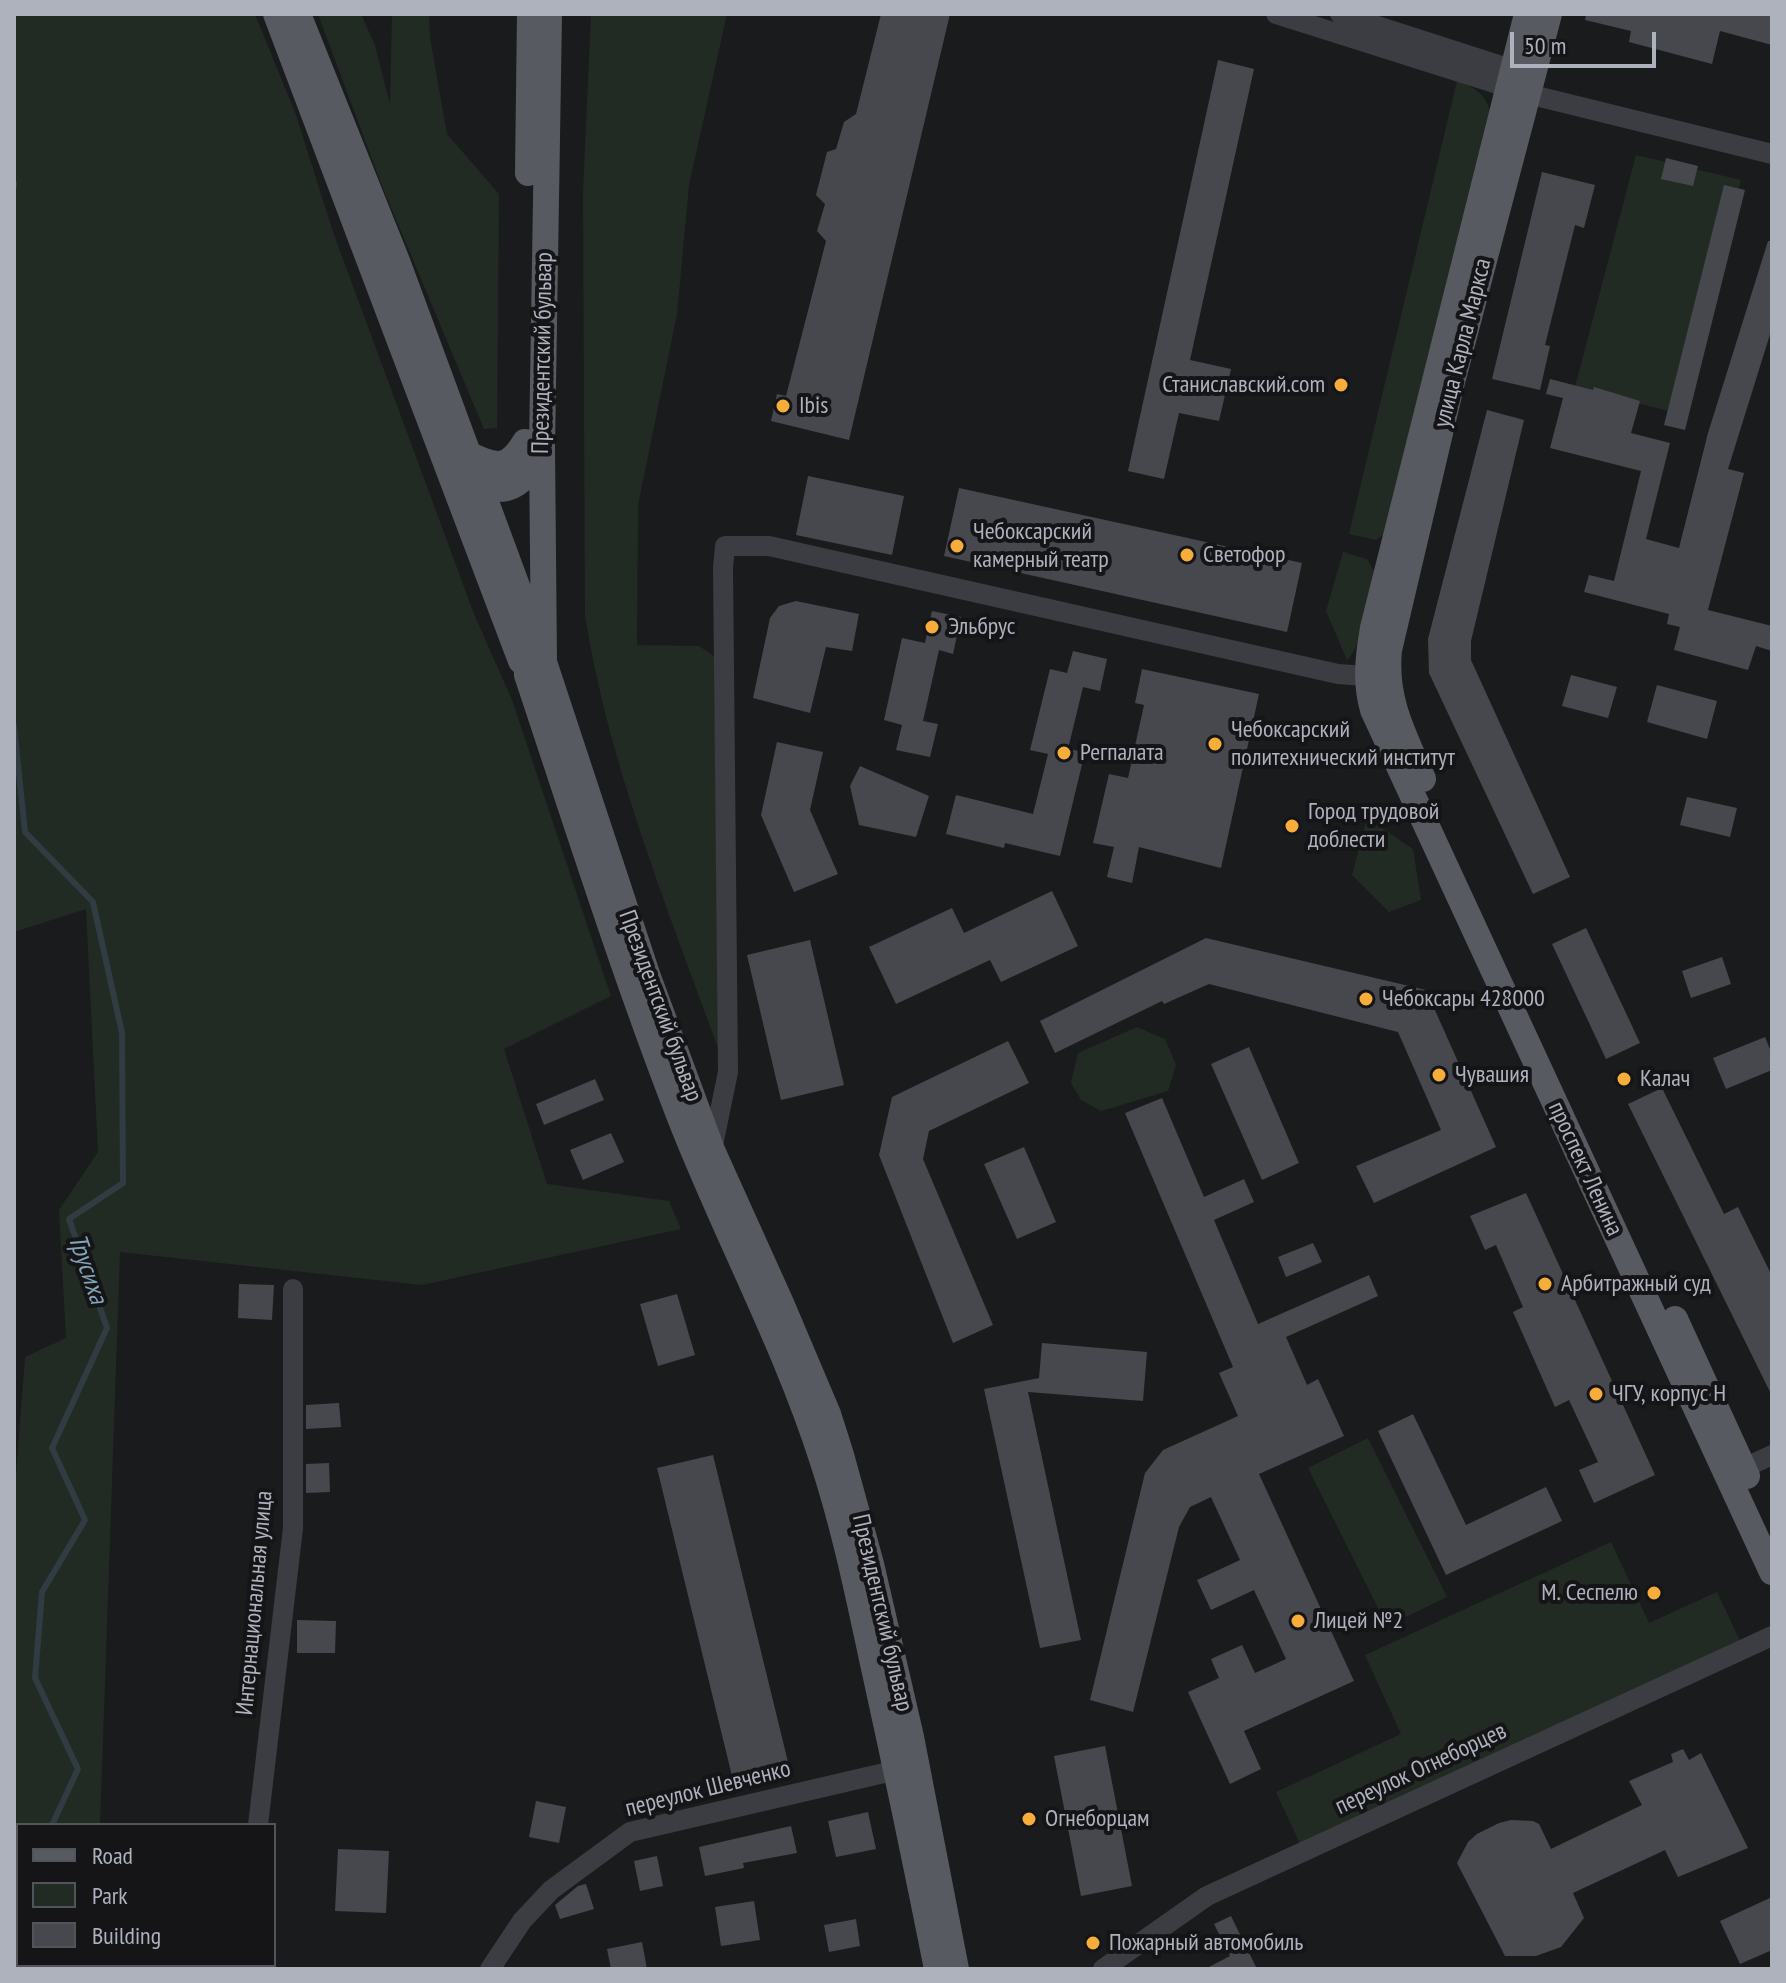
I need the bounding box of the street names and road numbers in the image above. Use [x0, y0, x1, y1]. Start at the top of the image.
street label: Президентский бульвар [527, 252, 559, 454]
street label: улица Карла Маркса [1428, 255, 1498, 431]
street label: Президентский бульвар [612, 906, 708, 1106]
street label: проспект Ленина [1541, 1097, 1629, 1241]
street label: Интернациональная улица [231, 1490, 279, 1716]
street label: Президентский бульвар [845, 1512, 919, 1714]
street label: переулок Огнеборцев [1331, 1717, 1511, 1821]
street label: переулок Шевченко [622, 1755, 794, 1823]

